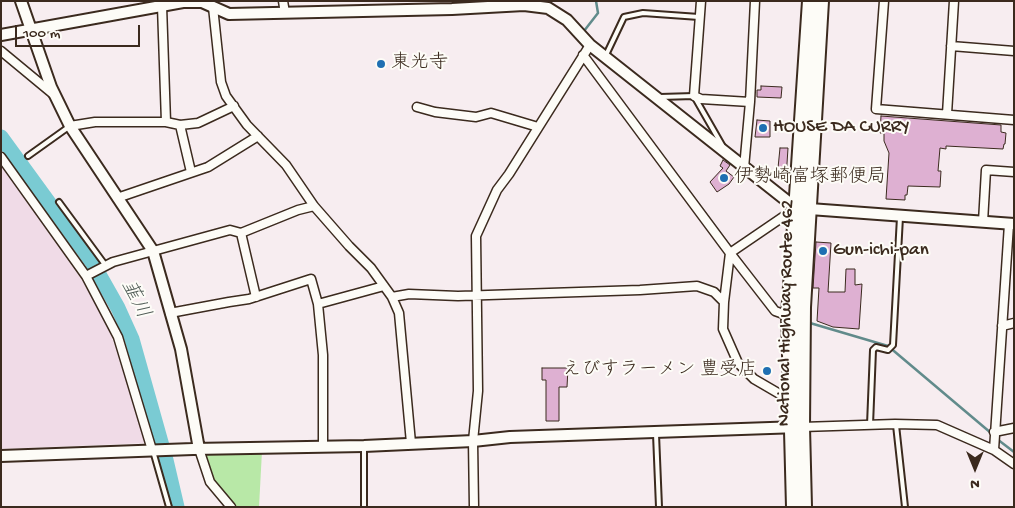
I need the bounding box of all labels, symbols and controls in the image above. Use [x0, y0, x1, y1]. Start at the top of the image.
scale bar [18, 15, 142, 47]
text: 100 m [23, 25, 60, 43]
place label: 東光寺 [391, 53, 448, 75]
marker: 東光寺 [375, 58, 387, 70]
place label: HOUSE DA CURRY [773, 117, 909, 139]
marker: HOUSE DA CURRY [757, 122, 769, 134]
place label: 伊勢崎富塚郵便局 [734, 167, 886, 189]
marker: 伊勢崎富塚郵便局 [718, 172, 730, 184]
street label: National Highway Route 462 [774, 199, 800, 427]
place label: Gun-ichi-pan [833, 240, 929, 262]
marker: Gun-ichi-pan [817, 245, 829, 257]
water label: 韮川 [114, 277, 154, 323]
place label: えびすラーメン 豊受店 [563, 360, 757, 382]
marker: えびすラーメン 豊受店 [761, 365, 773, 377]
north arrow [950, 443, 1000, 493]
text: N [970, 475, 980, 492]

